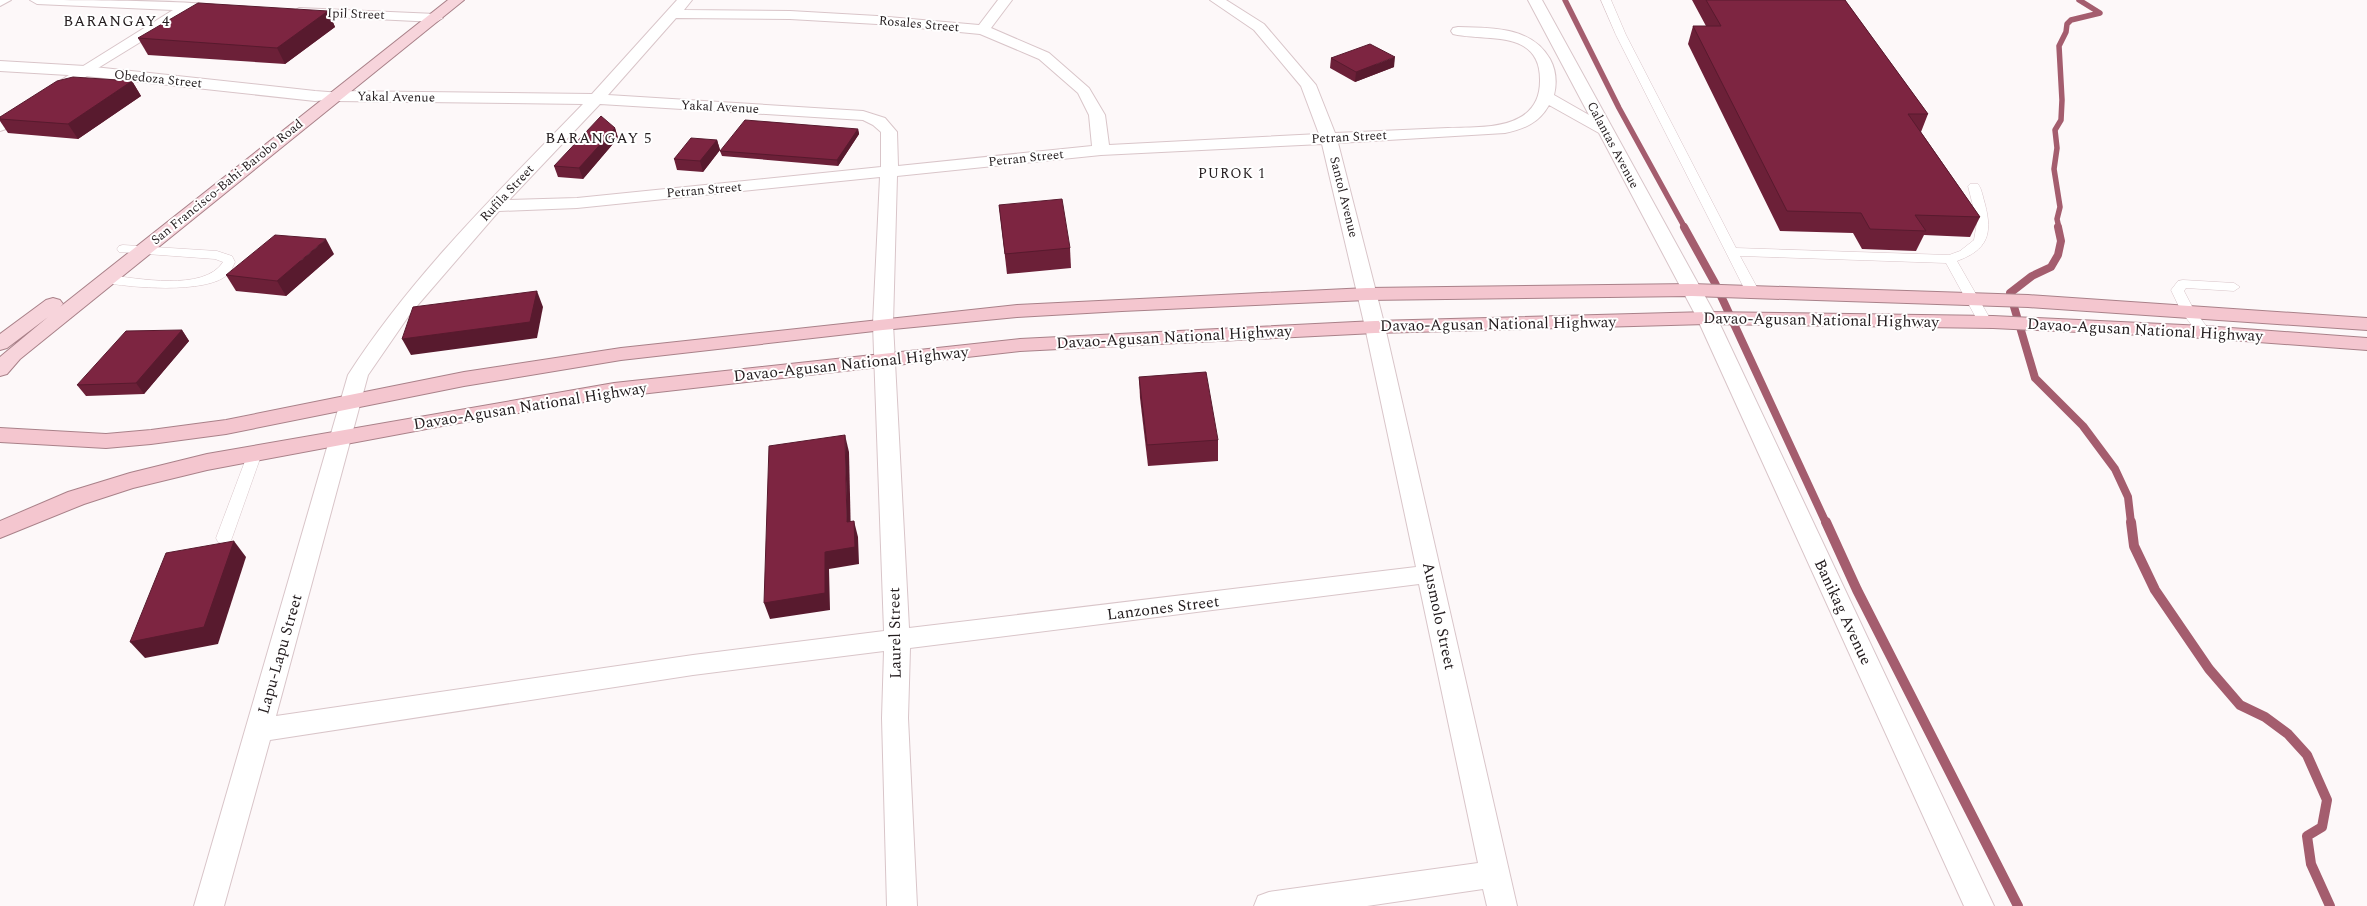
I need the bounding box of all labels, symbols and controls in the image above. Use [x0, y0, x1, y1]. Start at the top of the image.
street label: Ipil Street [327, 3, 386, 25]
district label: BARANGAY 4 [63, 10, 171, 33]
street label: Rosales Street [878, 11, 960, 38]
street label: Obedoza Street [113, 64, 203, 94]
street label: Yakal Avenue [357, 86, 435, 108]
street label: Yakal Avenue [680, 95, 760, 119]
street label: Calantas Avenue [1582, 98, 1644, 192]
street label: San Francisco-Bahi-Barobo Road [147, 114, 307, 250]
street label: Petran Street [1311, 125, 1388, 149]
district label: BARANGAY 5 [545, 127, 653, 150]
street label: Petran Street [987, 144, 1065, 172]
street label: Santol Avenue [1324, 154, 1364, 240]
street label: Rufila Street [475, 160, 539, 226]
district label: PUROK 1 [1198, 163, 1266, 184]
street label: Petran Street [665, 177, 743, 203]
street label: Davao-Agusan National Highway [1703, 306, 1941, 334]
street label: Davao-Agusan National Highway [1380, 310, 1618, 338]
street label: Davao-Agusan National Highway [2026, 312, 2265, 348]
street label: Davao-Agusan National Highway [1055, 319, 1294, 355]
street label: Davao-Agusan National Highway [732, 340, 971, 388]
street label: Davao-Agusan National Highway [412, 375, 650, 436]
street label: Banikag Avenue [1808, 555, 1878, 669]
street label: Ausmolo Street [1416, 560, 1462, 672]
street label: Laurel Street [882, 587, 908, 679]
street label: Lanzones Street [1105, 589, 1221, 627]
street label: Lapu-Lapu Street [251, 591, 309, 717]

